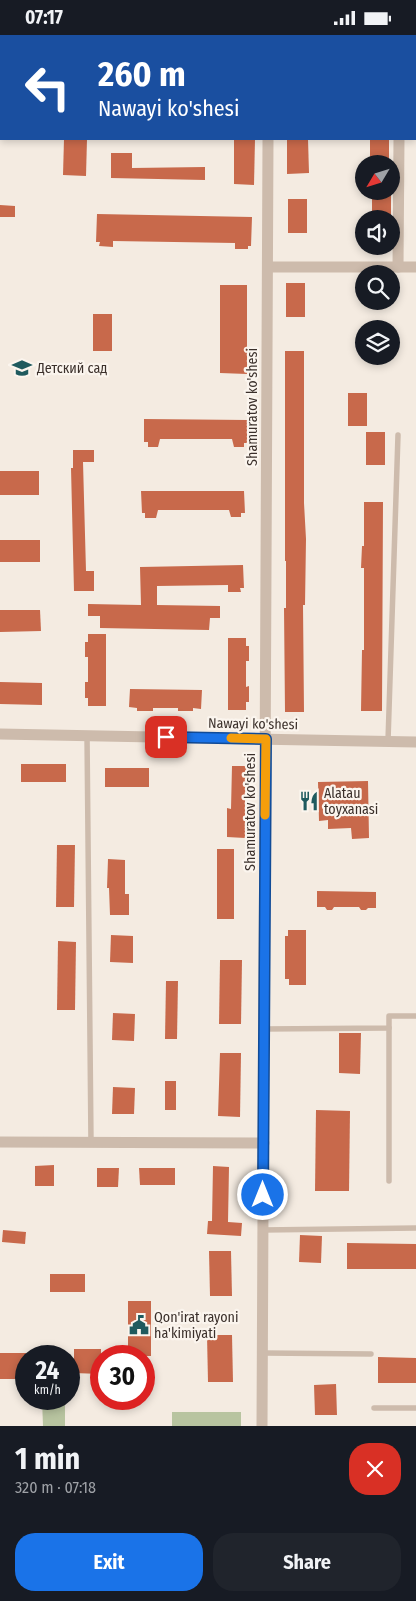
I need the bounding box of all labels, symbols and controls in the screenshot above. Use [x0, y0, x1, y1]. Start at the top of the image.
text: 07:17 [25, 6, 63, 29]
text: 260 m [98, 53, 186, 95]
icon: left [15, 55, 80, 120]
text: Nawayi ko'shesi [98, 95, 240, 122]
north arrow [355, 155, 400, 200]
map controls [355, 155, 400, 365]
button: sound [355, 210, 400, 255]
button: search [355, 265, 400, 310]
button: layers [355, 320, 400, 365]
street label: Shamuratov ko'shesi [244, 348, 261, 466]
school or university icon: Детский сад [11, 357, 33, 379]
place label: Детский сад [36, 360, 107, 377]
street label: Nawayi ko'shesi [208, 715, 298, 733]
pin [145, 716, 187, 758]
icon: arrive [152, 723, 180, 751]
street label: Shamuratov ko'shesi [242, 753, 259, 871]
place label: Alatau toyxanasi [324, 785, 378, 818]
restaurant icon: Alatau toyxanasi [298, 790, 320, 812]
position arrow [236, 1168, 288, 1220]
place label: Qon'irat rayoni ha'kimiyati [154, 1309, 239, 1342]
public building icon: Qon'irat rayoni ha'kimiyati [128, 1314, 150, 1336]
speed limit sign: 30 [90, 1345, 155, 1410]
text: 24 [36, 1356, 59, 1386]
text: km/h [34, 1383, 61, 1397]
text: 1 min [15, 1441, 80, 1477]
button: close [349, 1443, 401, 1495]
text: 320 m · 07:18 [15, 1478, 96, 1497]
button: Exit [15, 1533, 203, 1591]
button: Share [213, 1533, 401, 1591]

